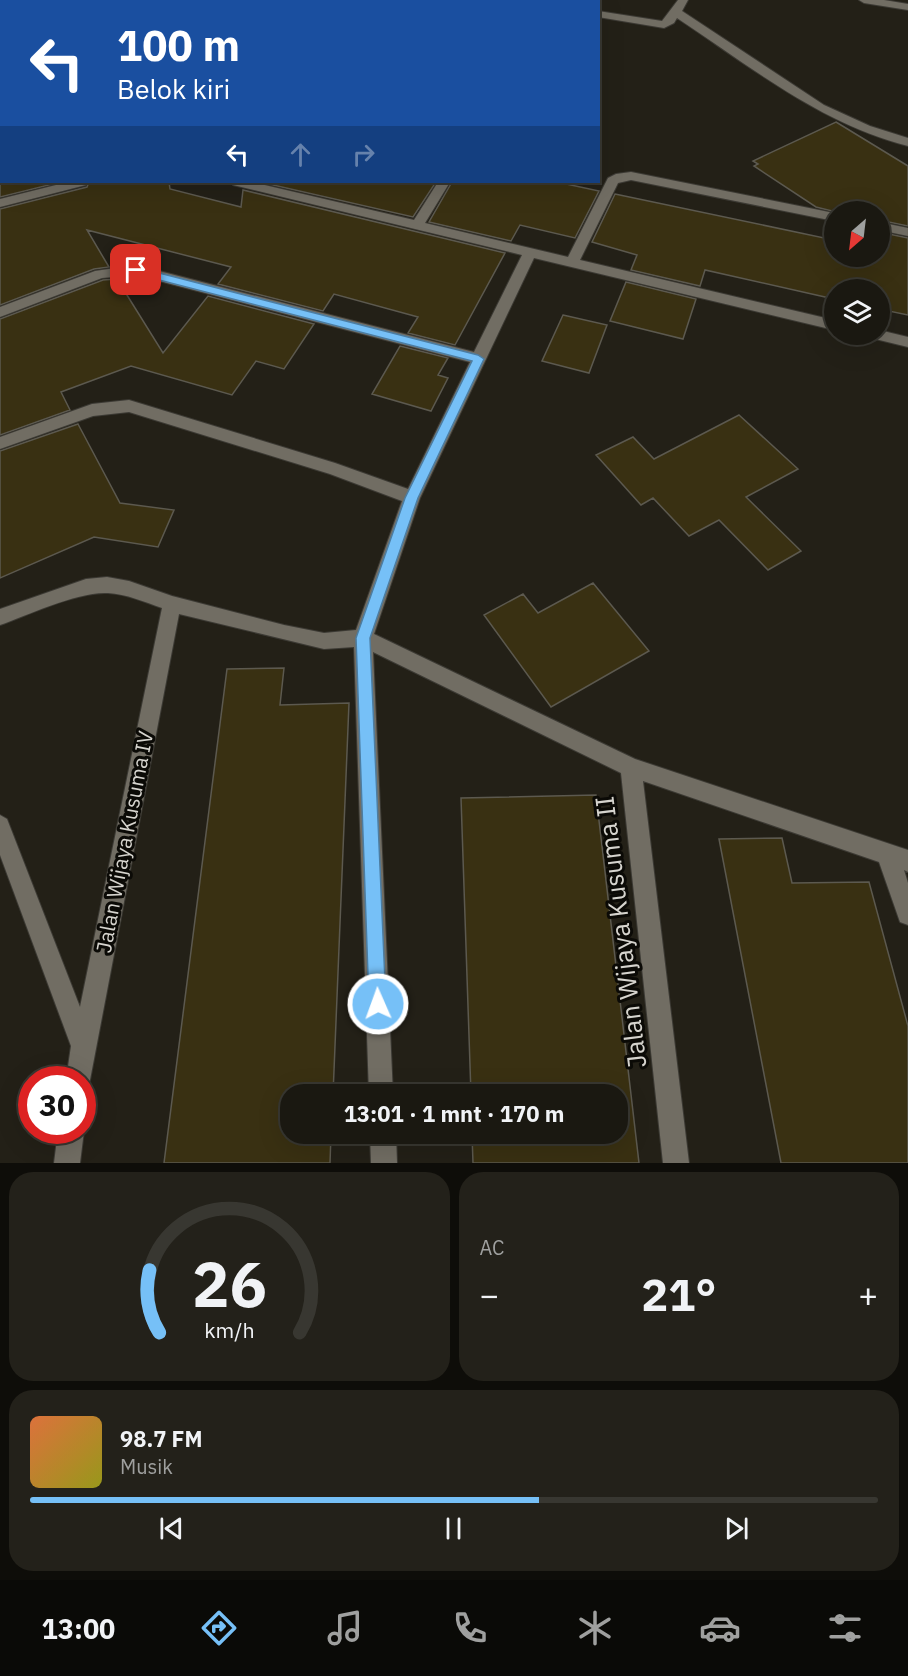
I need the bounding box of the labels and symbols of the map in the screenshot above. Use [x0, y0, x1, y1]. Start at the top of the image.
north arrow [824, 201, 890, 267]
pin [110, 244, 161, 295]
street label: Jalan Wijaya Kusuma IV [89, 728, 159, 955]
street label: Jalan Wijaya Kusuma II [586, 794, 654, 1070]
position arrow [346, 972, 410, 1036]
speed limit sign: 30 [18, 1066, 96, 1144]

